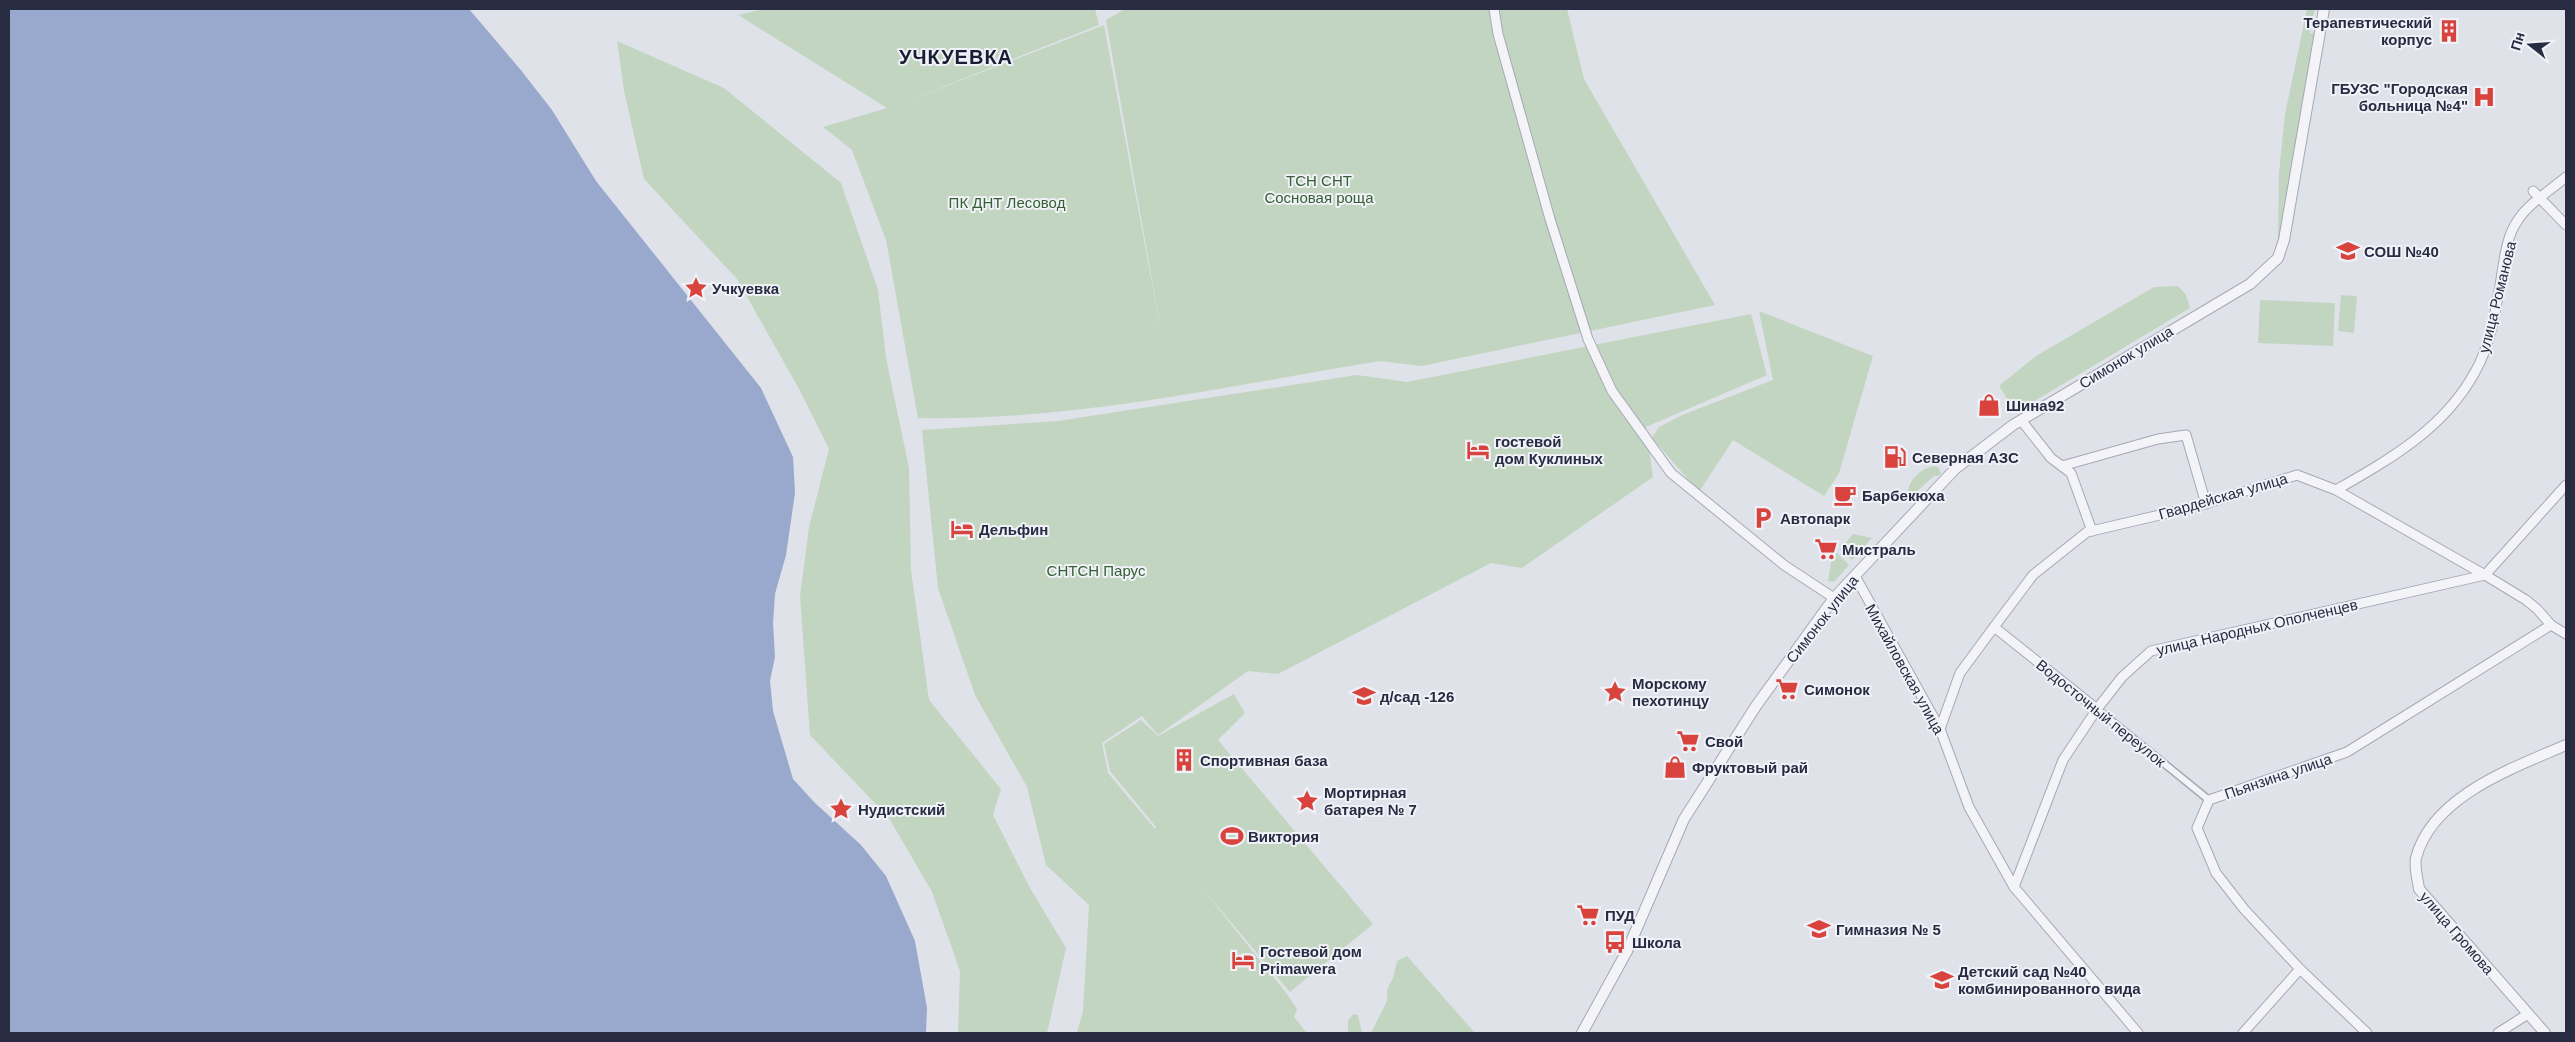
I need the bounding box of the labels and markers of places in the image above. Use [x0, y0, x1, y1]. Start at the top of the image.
place label: Терапевтический корпус [2304, 14, 2432, 48]
building icon: Терапевтический корпус [2436, 18, 2462, 44]
place label: ГБУЗС "Городская больница №4" [2331, 80, 2468, 114]
hospital icon: ГБУЗС "Городская больница №4" [2471, 84, 2497, 110]
school or university icon: СОШ №40 [2335, 238, 2361, 264]
place label: СОШ №40 [2364, 243, 2439, 260]
place icon: Учкуевка [683, 275, 709, 301]
place label: Учкуевка [712, 280, 780, 297]
shop icon: Шина92 [1976, 392, 2002, 418]
place label: Шина92 [2006, 397, 2064, 414]
place label: гостевой дом Куклиных [1495, 433, 1604, 467]
hotel icon: гостевой дом Куклиных [1465, 437, 1491, 463]
fuel station icon: Северная АЗС [1882, 444, 1908, 470]
place label: Северная АЗС [1912, 449, 2019, 466]
cafe icon: Барбекюха [1832, 482, 1858, 508]
place label: Барбекюха [1862, 487, 1945, 504]
parking icon: Автопарк [1750, 505, 1776, 531]
place label: Автопарк [1780, 510, 1851, 527]
hotel icon: Дельфин [949, 516, 975, 542]
place label: Дельфин [979, 521, 1048, 538]
supermarket icon: Мистраль [1813, 536, 1839, 562]
place label: Мистраль [1842, 541, 1916, 558]
place label: Морскому пехотинцу [1632, 675, 1710, 709]
supermarket icon: Симонок [1774, 676, 1800, 702]
place icon: Морскому пехотинцу [1602, 679, 1628, 705]
place label: Симонок [1804, 681, 1870, 698]
school or university icon: д/сад -126 [1351, 683, 1377, 709]
place label: д/сад -126 [1380, 688, 1454, 705]
supermarket icon: Свой [1675, 728, 1701, 754]
place label: Свой [1705, 733, 1743, 750]
building icon: Спортивная база [1171, 747, 1197, 773]
place label: Спортивная база [1200, 752, 1328, 769]
shop icon: Фруктовый рай [1662, 754, 1688, 780]
place label: Фруктовый рай [1692, 759, 1808, 776]
place label: Мортирная батарея № 7 [1324, 784, 1417, 818]
place icon: Мортирная батарея № 7 [1294, 788, 1320, 814]
place icon: Нудистский [828, 796, 854, 822]
place label: Нудистский [858, 801, 945, 818]
sports icon: Виктория [1219, 823, 1245, 849]
place label: Виктория [1248, 828, 1319, 845]
supermarket icon: ПУД [1575, 902, 1601, 928]
place label: ПУД [1605, 907, 1635, 924]
school or university icon: Гимназия № 5 [1806, 916, 1832, 942]
place label: Гимназия № 5 [1836, 921, 1941, 938]
bus stop icon: Школа [1602, 929, 1628, 955]
place label: Школа [1632, 934, 1682, 951]
place label: Гостевой дом Primawera [1260, 943, 1362, 977]
hotel icon: Гостевой дом Primawera [1230, 947, 1256, 973]
place label: Детский сад №40 комбинированного вида [1958, 963, 2141, 997]
school or university icon: Детский сад №40 комбинированного вида [1929, 967, 1955, 993]

